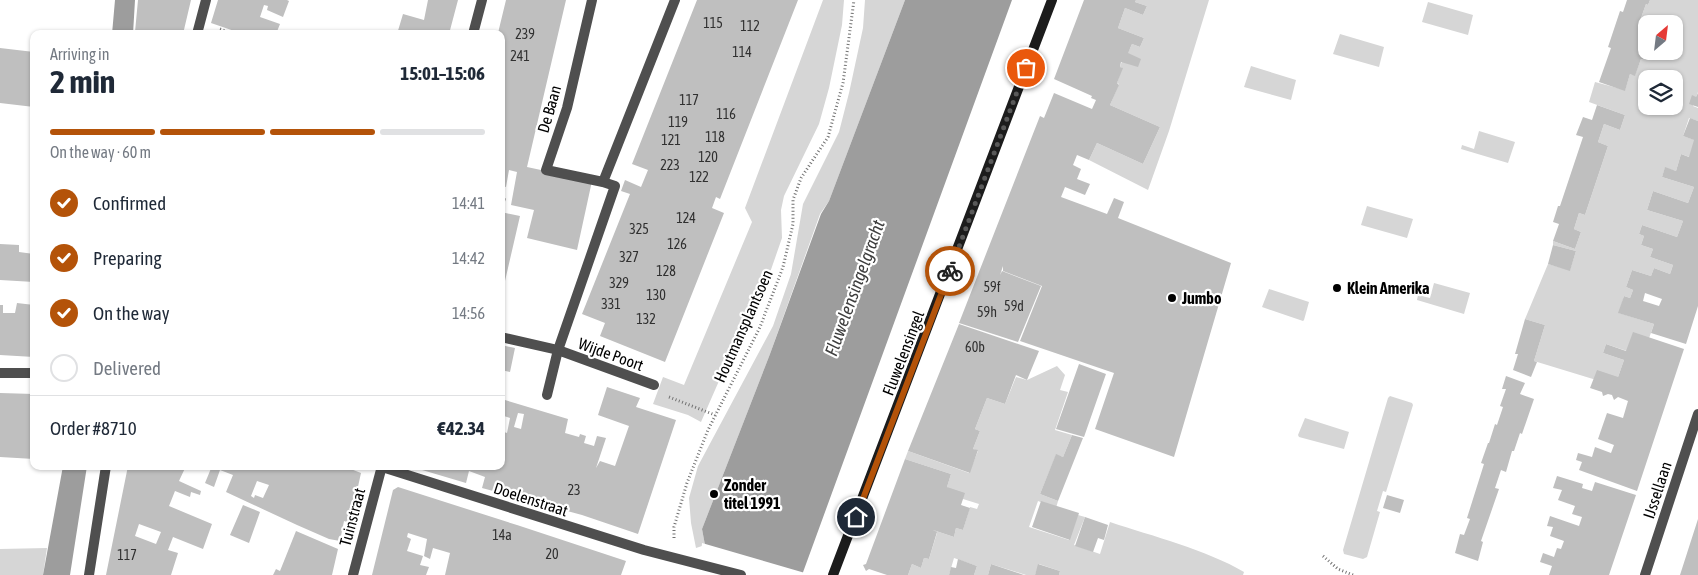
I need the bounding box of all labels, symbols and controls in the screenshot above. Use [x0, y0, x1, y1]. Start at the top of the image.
house number: 115 [703, 15, 723, 31]
north arrow [1638, 15, 1682, 60]
map controls [1638, 15, 1683, 115]
house number: 112 [740, 18, 760, 34]
house number: 239 [515, 26, 535, 42]
house number: 114 [732, 44, 752, 60]
text: Arriving in [50, 45, 110, 63]
pin [1005, 47, 1047, 89]
house number: 241 [510, 48, 530, 64]
icon: bag [1012, 54, 1040, 82]
text: 15:01–15:06 [400, 62, 485, 84]
text: 2 min [50, 63, 115, 100]
button: layers [1638, 70, 1683, 115]
street label: De Baan [534, 83, 564, 135]
house number: 117 [679, 92, 699, 108]
house number: 116 [716, 106, 736, 122]
house number: 119 [668, 114, 688, 130]
house number: 118 [705, 129, 725, 145]
house number: 121 [661, 132, 681, 148]
text: On the way · 60 m [50, 143, 151, 161]
house number: 120 [698, 149, 718, 165]
house number: 223 [660, 157, 680, 173]
house number: 122 [689, 169, 709, 185]
icon: check [50, 189, 78, 217]
text: Confirmed [93, 192, 166, 214]
text: 14:41 [452, 194, 485, 212]
house number: 124 [676, 210, 696, 226]
water label: Fluwelensingelgracht [820, 216, 889, 359]
house number: 325 [629, 221, 649, 237]
house number: 126 [667, 236, 687, 252]
icon: check [50, 244, 78, 272]
courier [925, 246, 975, 296]
text: Preparing [93, 247, 162, 269]
text: 14:42 [452, 249, 485, 267]
house number: 327 [619, 249, 639, 265]
icon: bike [936, 257, 964, 285]
house number: 128 [656, 263, 676, 279]
street label: Houtmansplantsoen [710, 267, 777, 386]
house number: 329 [609, 275, 629, 291]
house number: 59f [983, 279, 1001, 295]
place label: Klein Amerika [1347, 279, 1429, 297]
marker: Klein Amerika [1331, 282, 1343, 294]
house number: 130 [646, 287, 666, 303]
place label: Jumbo [1181, 289, 1222, 307]
marker: Jumbo [1166, 292, 1178, 304]
house number: 331 [601, 296, 621, 312]
house number: 59d [1004, 298, 1024, 314]
icon: check [50, 299, 78, 327]
text: On the way [93, 302, 170, 324]
text: 14:56 [452, 304, 485, 322]
house number: 59h [977, 304, 997, 320]
street label: Fluwelensingel [879, 307, 929, 398]
house number: 132 [636, 311, 656, 327]
street label: Wijde Poort [576, 334, 646, 375]
house number: 60b [965, 339, 985, 355]
text: Delivered [93, 357, 161, 379]
text: Order #8710 [50, 417, 137, 439]
text: €42.34 [437, 417, 485, 439]
street label: IJssellaan [1639, 459, 1675, 521]
place label: Zonder titel 1991 [723, 476, 781, 512]
street label: Doelenstraat [492, 479, 571, 520]
house number: 23 [567, 482, 581, 498]
street label: Tuinstraat [336, 486, 368, 548]
marker: Zonder titel 1991 [708, 488, 720, 500]
pin [835, 496, 877, 538]
icon: home [842, 503, 870, 531]
house number: 14a [492, 527, 512, 543]
house number: 20 [545, 546, 559, 562]
house number: 117 [117, 547, 137, 563]

